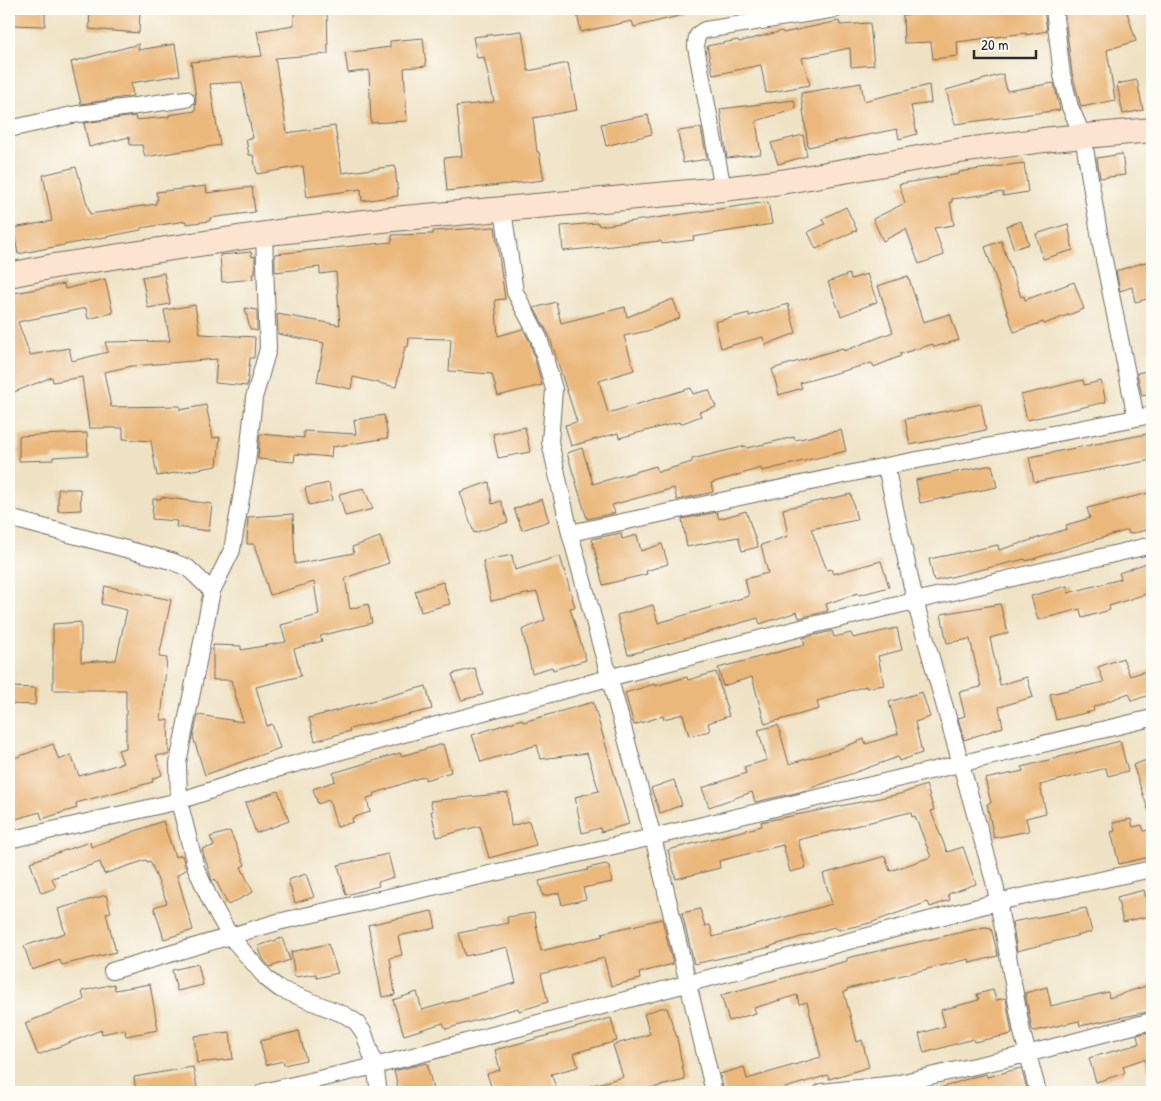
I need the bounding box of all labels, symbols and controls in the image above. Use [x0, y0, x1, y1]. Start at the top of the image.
scale bar [974, 28, 1036, 60]
text: 20 m [981, 34, 1008, 55]

